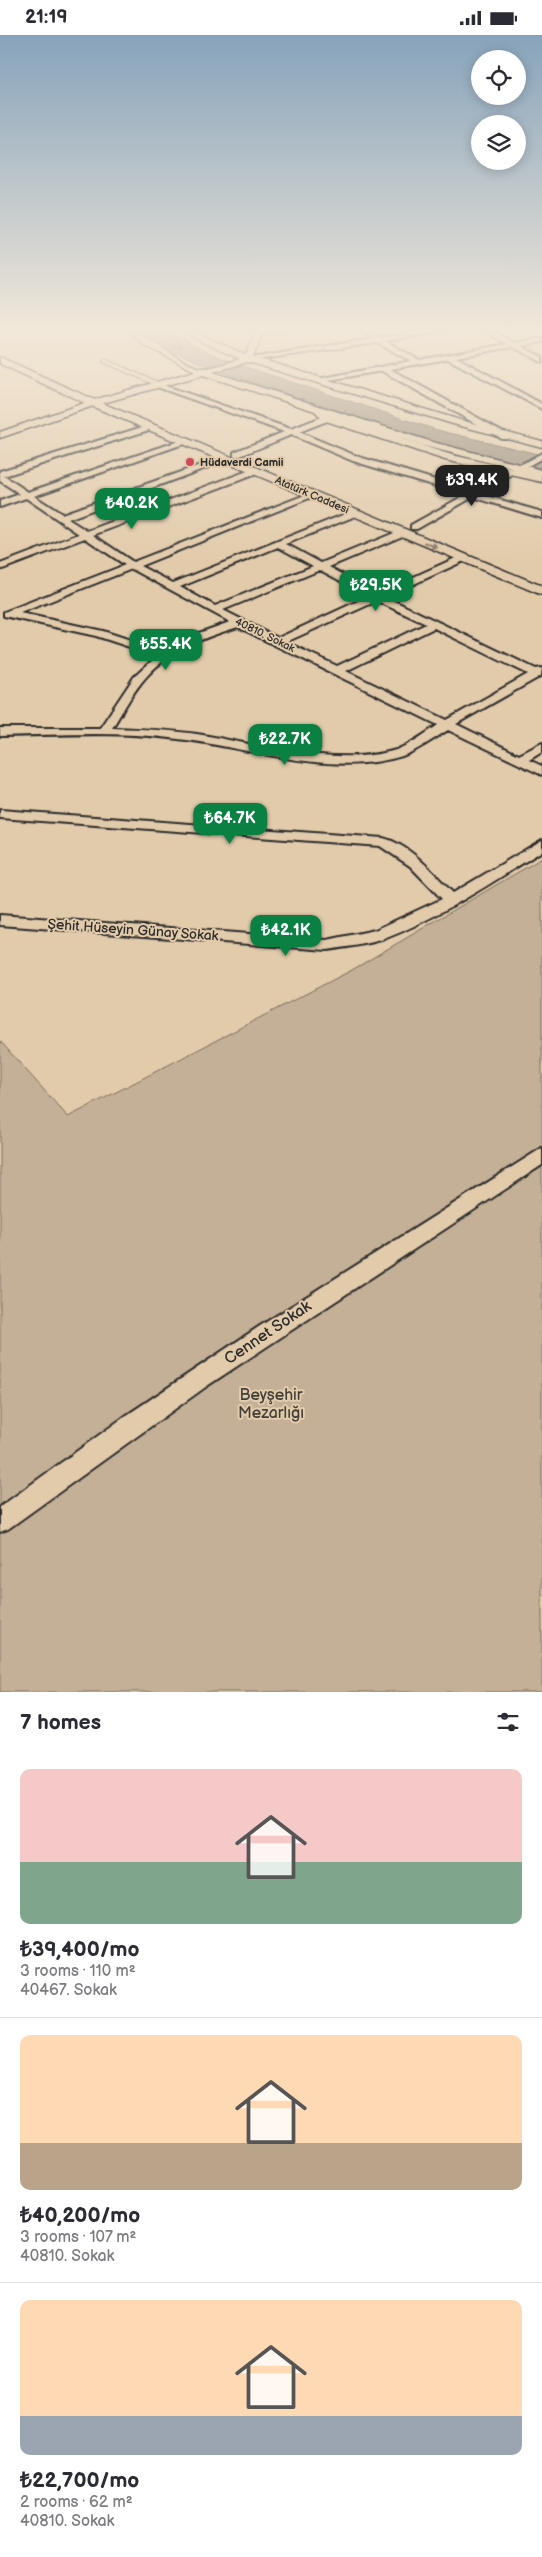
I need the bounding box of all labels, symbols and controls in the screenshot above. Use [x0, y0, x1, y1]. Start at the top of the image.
text: 21:19 [25, 6, 68, 29]
map controls [471, 50, 526, 170]
button: locate [471, 50, 526, 105]
button: layers [471, 115, 526, 170]
marker: Hüdaverdi Camii [184, 456, 196, 468]
place label: Hüdaverdi Camii [200, 456, 284, 469]
pin: ₺39.4K [431, 465, 513, 507]
text: ₺39.4K [446, 471, 498, 490]
street label: Atatürk Caddesi [273, 474, 351, 516]
pin: ₺40.2K [91, 487, 173, 530]
text: ₺40.2K [106, 494, 158, 513]
one-way arrow [424, 541, 438, 549]
pin: ₺29.5K [335, 569, 417, 612]
text: ₺29.5K [350, 576, 402, 595]
street label: 40810. Sokak [233, 615, 298, 655]
pin: ₺55.4K [125, 629, 207, 671]
text: ₺55.4K [140, 635, 192, 654]
pin: ₺22.7K [244, 723, 326, 766]
text: ₺22.7K [259, 730, 311, 749]
pin: ₺64.7K [189, 803, 271, 845]
text: ₺64.7K [204, 809, 256, 828]
pin: ₺42.1K [245, 915, 327, 957]
street label: Şehit Hüseyin Günay Sokak [47, 916, 219, 944]
text: ₺42.1K [261, 921, 311, 940]
street label: Cennet Sokak [221, 1297, 315, 1369]
park label: Beyşehir Mezarlığı [238, 1386, 304, 1423]
icon: filters [494, 1708, 522, 1736]
text: 7 homes [20, 1710, 101, 1735]
icon: home [226, 1802, 316, 1892]
text: ₺39,400/mo [20, 1937, 140, 1962]
text: 3 rooms · 110 m² [20, 1962, 136, 1981]
text: 40467. Sokak [20, 1981, 117, 2000]
icon: home [226, 2067, 316, 2157]
text: ₺40,200/mo [20, 2203, 140, 2228]
text: 3 rooms · 107 m² [20, 2228, 136, 2247]
text: 40810. Sokak [20, 2247, 114, 2266]
icon: home [226, 2332, 316, 2422]
text: ₺22,700/mo [20, 2468, 139, 2493]
text: 2 rooms · 62 m² [20, 2493, 133, 2512]
text: 40810. Sokak [20, 2512, 114, 2531]

